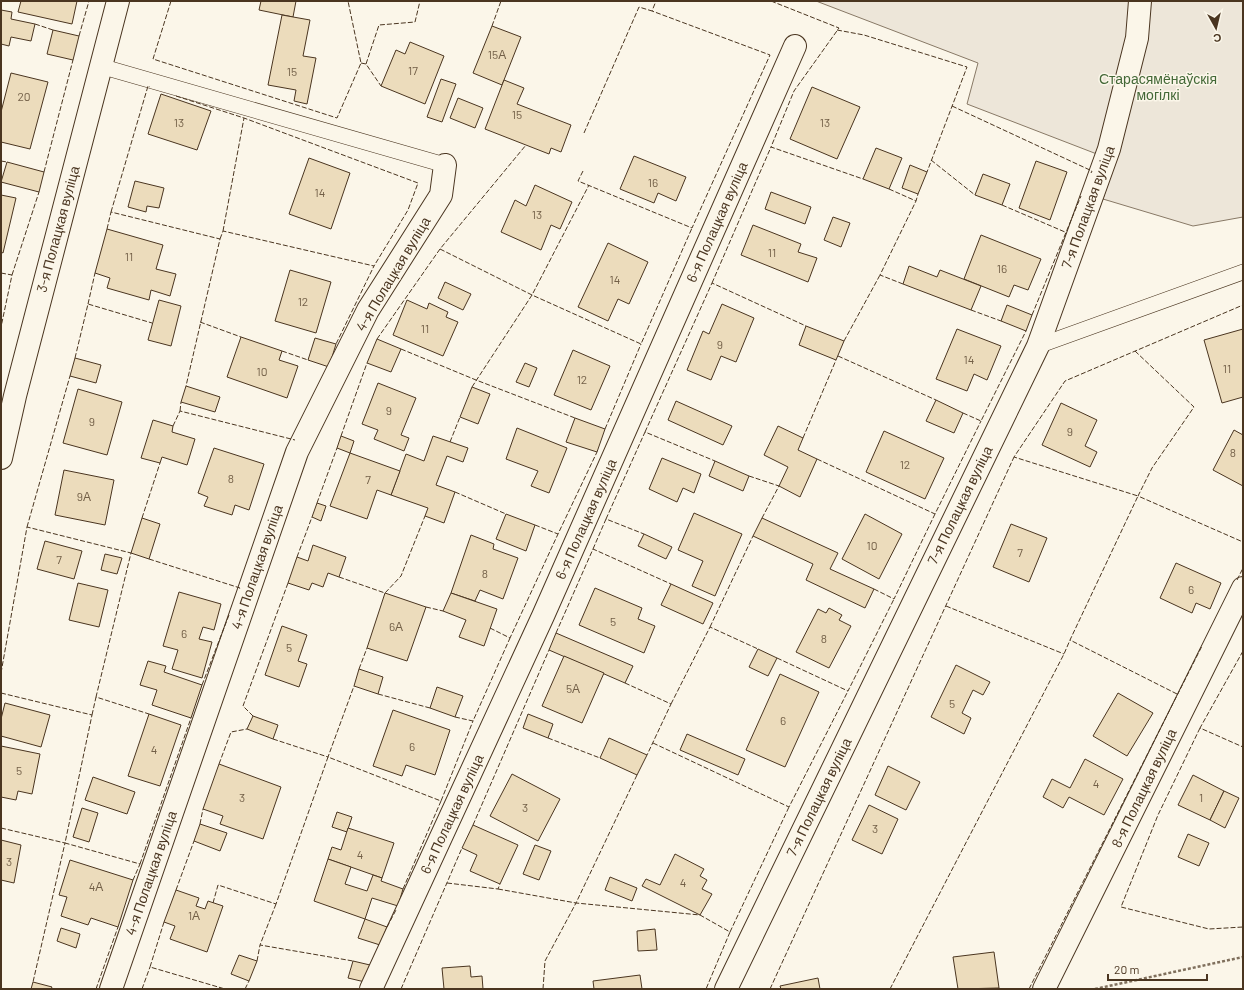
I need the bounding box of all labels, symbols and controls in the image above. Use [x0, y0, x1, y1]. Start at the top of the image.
north arrow [1196, 8, 1236, 48]
text: С [1213, 31, 1222, 45]
house number: 15А [488, 47, 506, 61]
house number: 17 [408, 63, 418, 77]
house number: 15 [287, 64, 297, 78]
park label: Старасямёнаўскія могілкі [1099, 70, 1217, 103]
house number: 20 [17, 89, 31, 103]
house number: 15 [512, 107, 522, 121]
house number: 13 [174, 115, 184, 129]
house number: 13 [820, 115, 830, 129]
street label: 7-я Полацкая вуліца [1057, 143, 1118, 271]
street label: 6-я Полацкая вуліца [682, 159, 751, 285]
street label: 3-я Полацкая вуліца [32, 164, 83, 294]
house number: 16 [648, 175, 658, 189]
house number: 14 [315, 185, 325, 199]
house number: 13 [532, 207, 542, 221]
street label: 4-я Полацкая вуліца [352, 213, 434, 334]
house number: 11 [768, 245, 776, 259]
house number: 11 [125, 249, 133, 263]
house number: 16 [997, 261, 1007, 275]
house number: 14 [610, 272, 620, 286]
house number: 12 [298, 294, 308, 308]
house number: 11 [421, 321, 429, 335]
house number: 9 [717, 337, 723, 351]
house number: 14 [964, 352, 974, 366]
house number: 11 [1223, 361, 1231, 375]
house number: 10 [257, 364, 267, 378]
house number: 12 [577, 372, 587, 386]
house number: 9 [386, 403, 392, 417]
house number: 9 [89, 414, 95, 428]
house number: 9 [1067, 424, 1073, 438]
street label: 7-я Полацкая вуліца [924, 443, 996, 567]
house number: 8 [1230, 445, 1236, 459]
street label: 6-я Полацкая вуліца [551, 456, 620, 582]
house number: 12 [900, 457, 910, 471]
house number: 8 [228, 471, 234, 485]
house number: 7 [365, 472, 371, 486]
house number: 9А [77, 489, 91, 503]
street label: 4-я Полацкая вуліца [227, 502, 286, 631]
house number: 10 [867, 538, 877, 552]
house number: 7 [1017, 545, 1023, 559]
house number: 7 [56, 552, 62, 566]
house number: 8 [482, 566, 488, 580]
house number: 6 [1188, 582, 1194, 596]
house number: 5 [610, 614, 616, 628]
house number: 6А [389, 619, 403, 633]
house number: 6 [181, 626, 187, 640]
house number: 8 [821, 631, 827, 645]
house number: 5 [286, 640, 292, 654]
house number: 5А [566, 681, 580, 695]
house number: 5 [949, 696, 955, 710]
house number: 6 [780, 713, 786, 727]
street label: 8-я Полацкая вуліца [1107, 725, 1180, 850]
street label: 7-я Полацкая вуліца [783, 735, 855, 859]
house number: 6 [409, 739, 415, 753]
house number: 4 [151, 742, 157, 756]
street label: 6-я Полацкая вуліца [416, 751, 487, 876]
house number: 5 [16, 763, 22, 777]
house number: 4 [1093, 776, 1099, 790]
house number: 3 [239, 790, 245, 804]
house number: 1 [1199, 790, 1203, 804]
house number: 3 [522, 800, 528, 814]
street label: 4-я Полацкая вуліца [121, 808, 180, 937]
house number: 3 [872, 821, 878, 835]
house number: 4 [357, 847, 363, 861]
house number: 3 [6, 854, 12, 868]
house number: 4 [680, 875, 686, 889]
house number: 4А [89, 879, 103, 893]
house number: 1А [188, 908, 200, 922]
scale bar [1108, 956, 1207, 982]
text: 20 m [1114, 962, 1140, 976]

